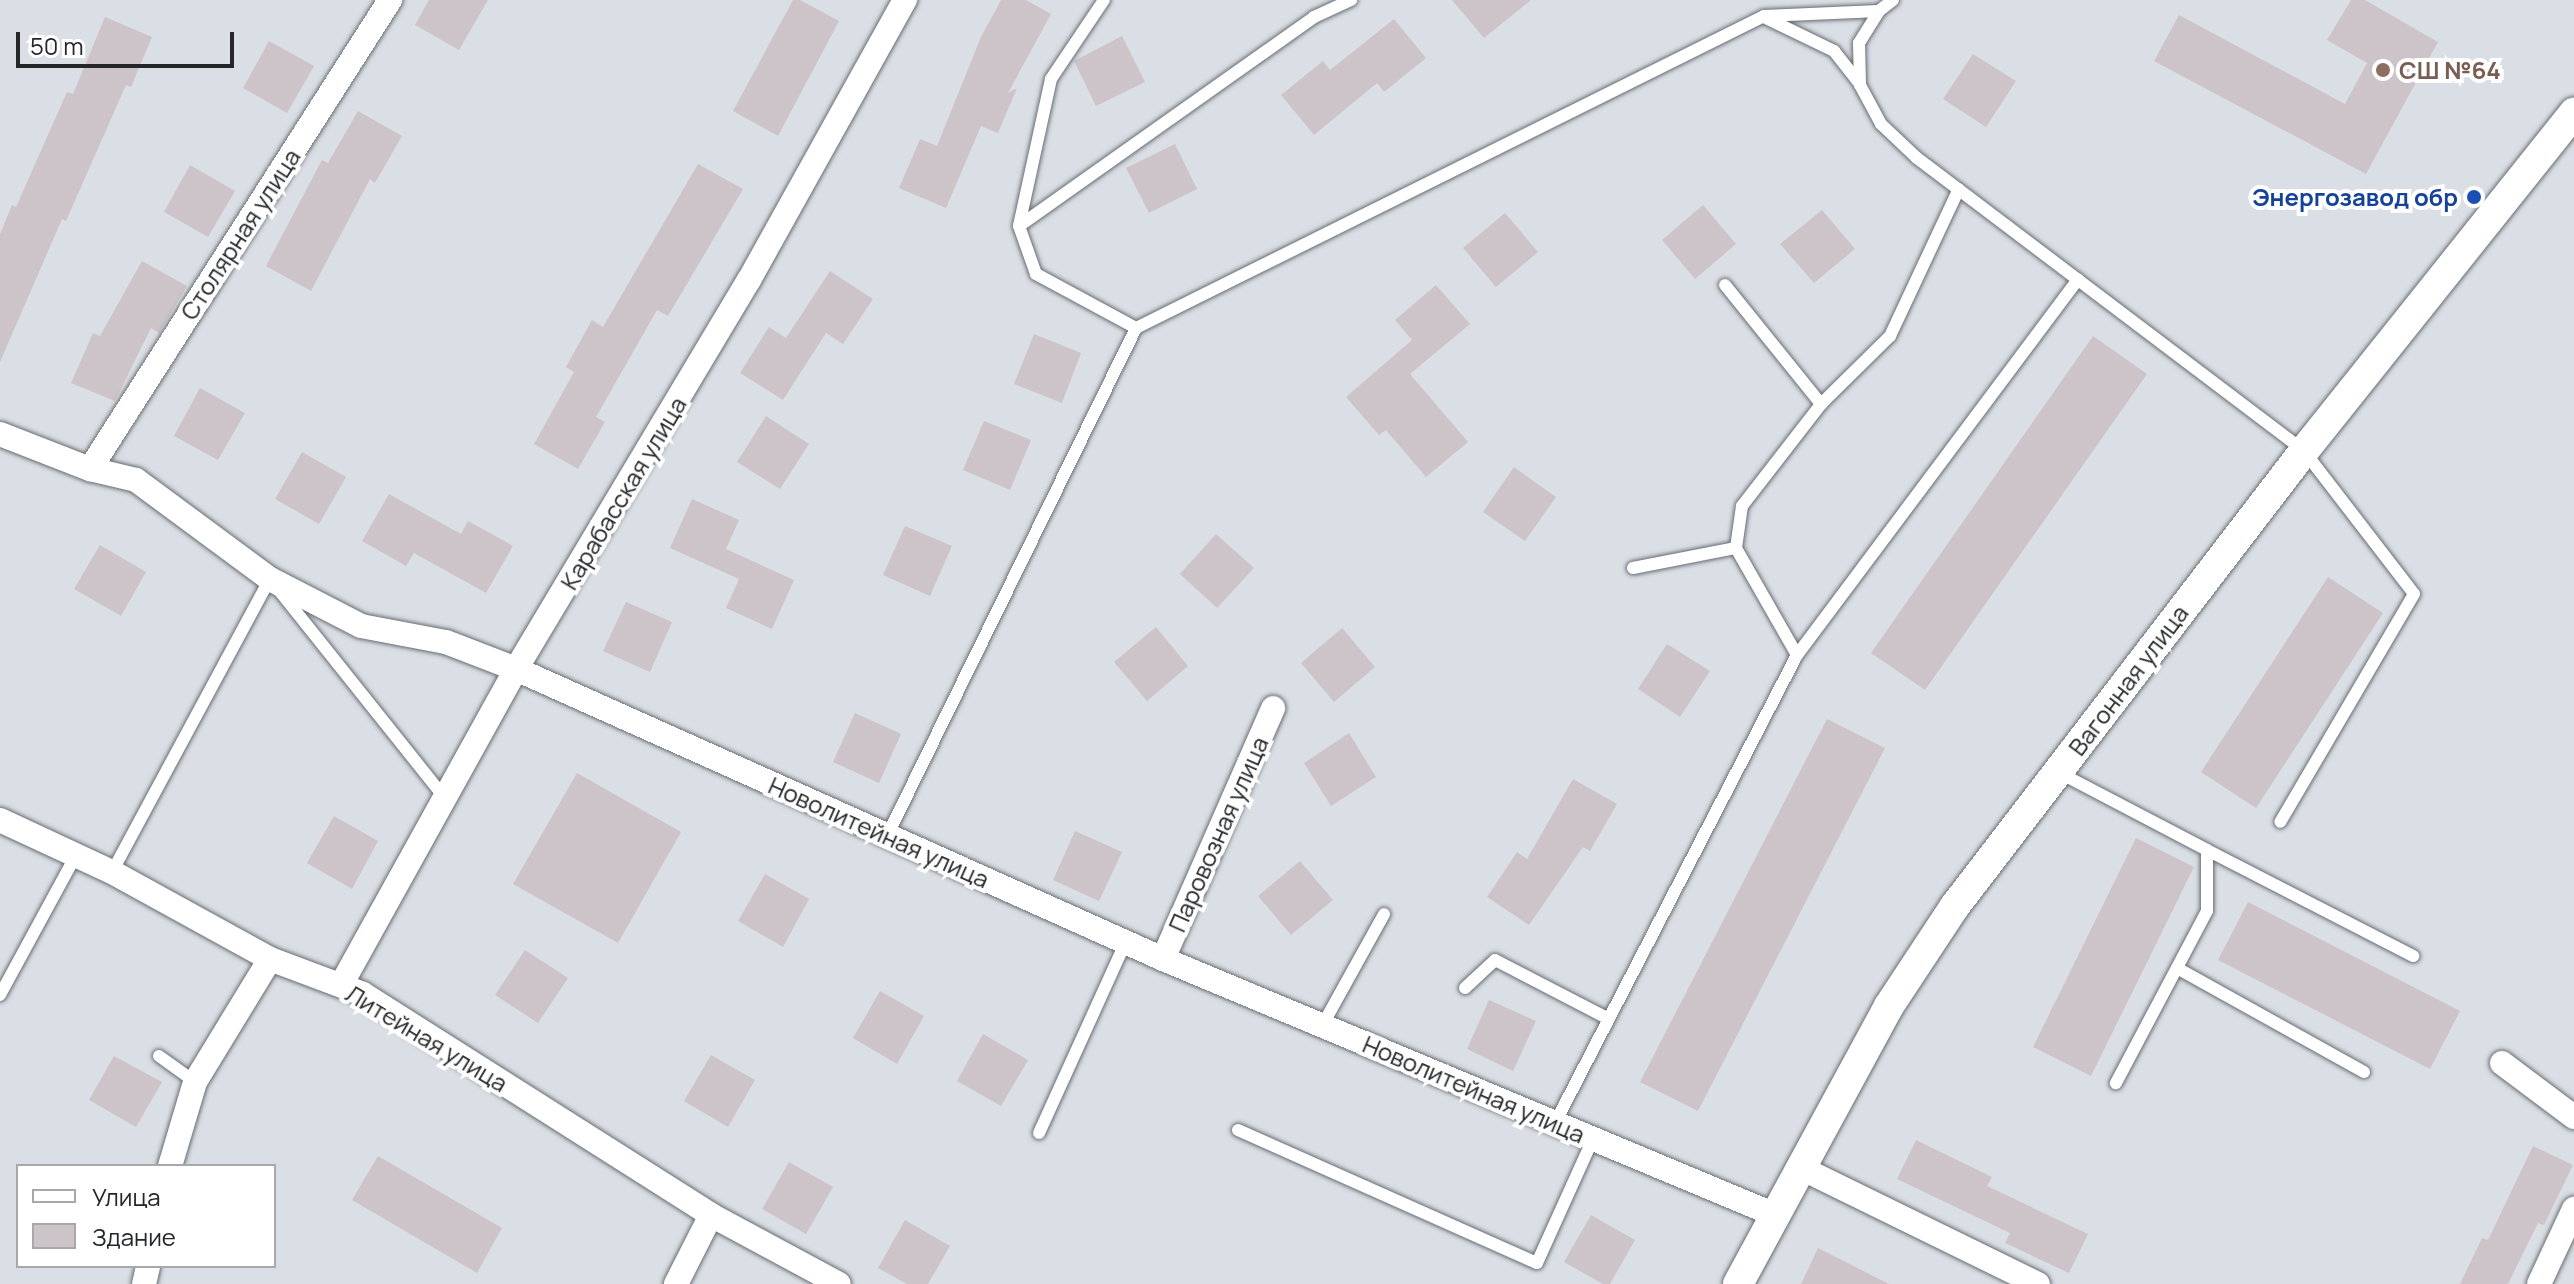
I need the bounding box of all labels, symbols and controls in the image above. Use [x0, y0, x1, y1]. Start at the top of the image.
scale bar [20, 16, 238, 66]
text: 50 m [30, 29, 84, 62]
place label: СШ №64 [2399, 56, 2501, 84]
marker: СШ №64 [2374, 61, 2392, 79]
street label: Столярная улица [174, 143, 306, 325]
place label: Энергозавод обр [2252, 183, 2458, 211]
marker: Энергозавод обр [2465, 188, 2483, 206]
street label: Карабасская улица [554, 391, 692, 595]
street label: Вагонная улица [2062, 599, 2194, 761]
street label: Паровозная улица [1162, 732, 1274, 936]
street label: Новолитейная улица [764, 770, 994, 894]
street label: Литейная улица [341, 978, 513, 1098]
street label: Новолитейная улица [1359, 1029, 1589, 1149]
legend [16, 1164, 276, 1268]
text: Улица [92, 1180, 161, 1213]
text: Здание [92, 1220, 176, 1253]

